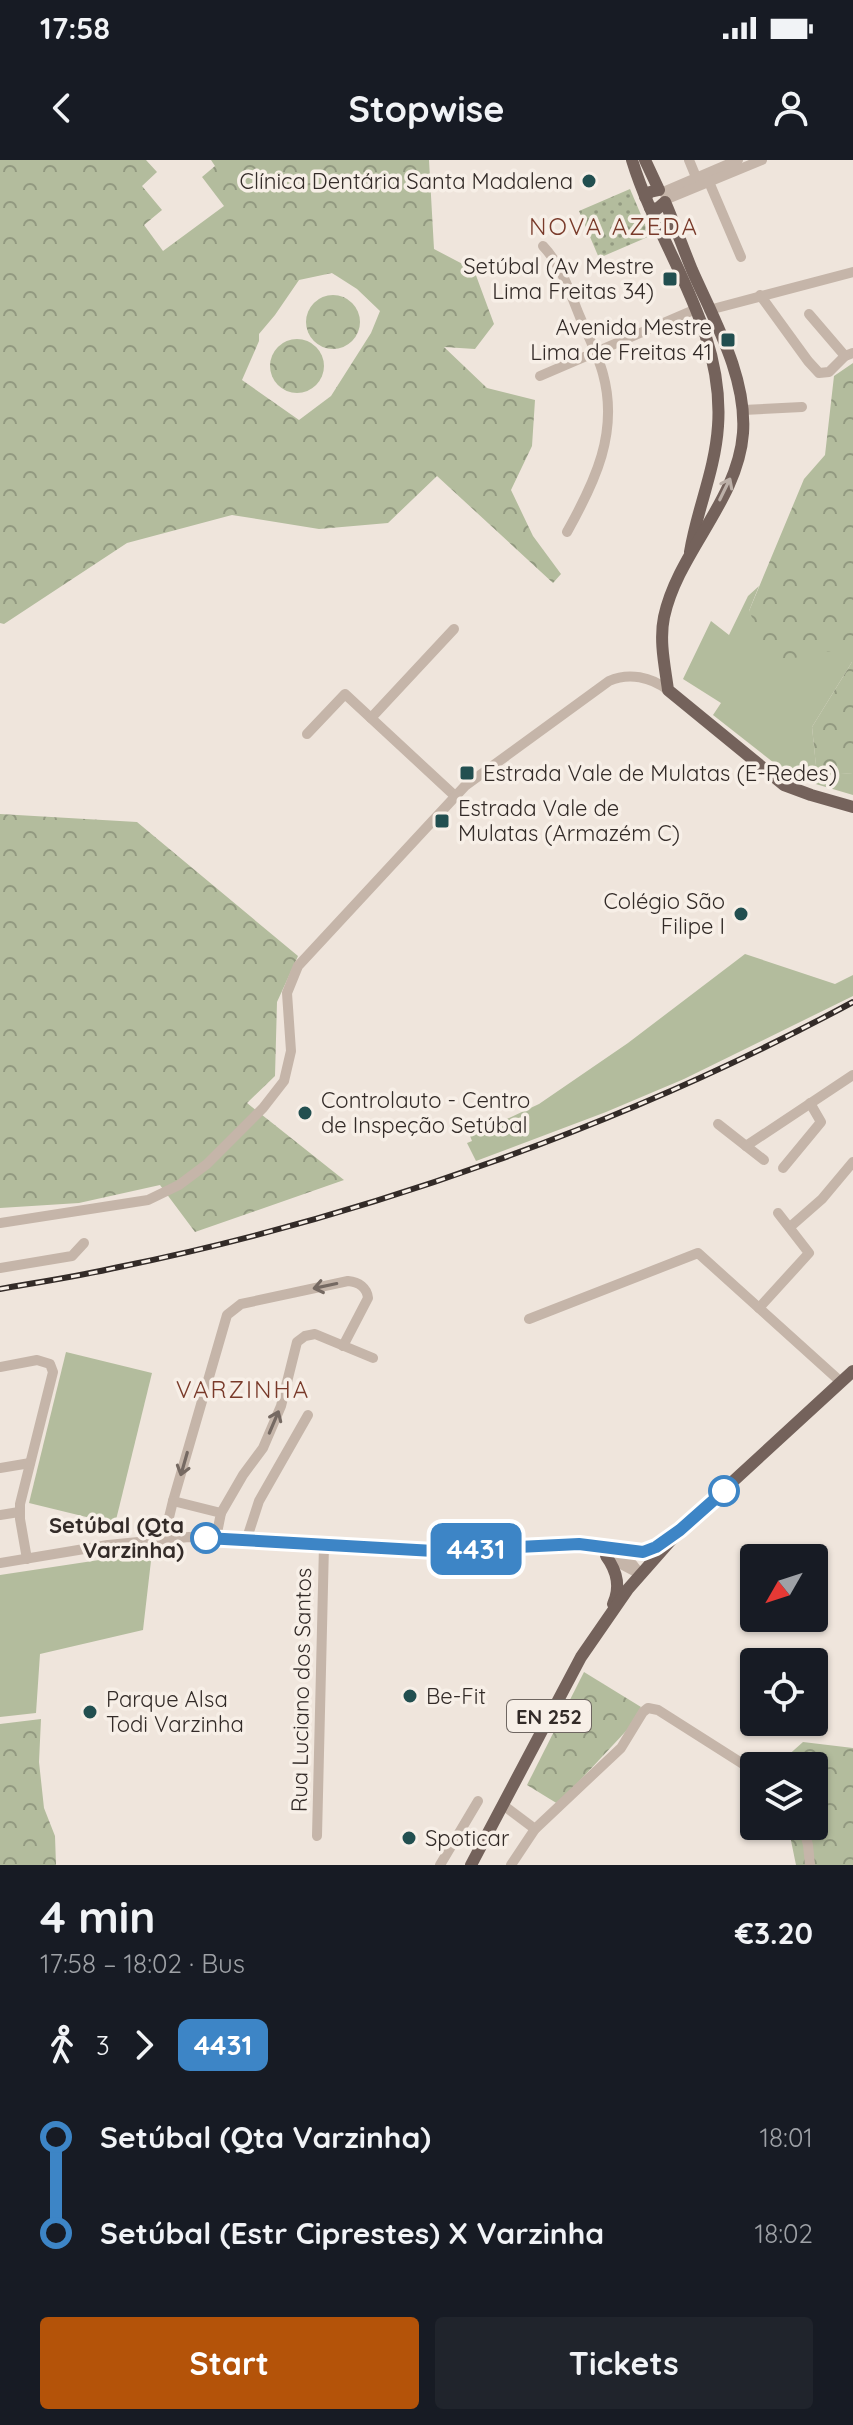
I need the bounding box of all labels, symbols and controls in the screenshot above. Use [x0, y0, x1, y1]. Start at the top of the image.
text: 17:58 [40, 9, 110, 47]
icon: back [40, 86, 84, 130]
text: Stopwise [349, 86, 504, 131]
icon: person [769, 86, 813, 130]
place label: Clínica Dentária Santa Madalena [240, 167, 573, 195]
marker: Clínica Dentária Santa Madalena [580, 172, 598, 190]
district label: NOVA AZEDA [529, 211, 699, 241]
place label: Setúbal (Av Mestre Lima Freitas 34) [463, 252, 654, 305]
marker: Setúbal (Av Mestre Lima Freitas 34) [661, 270, 679, 288]
place label: Avenida Mestre Lima de Freitas 41 [530, 313, 712, 366]
marker: Avenida Mestre Lima de Freitas 41 [719, 331, 737, 349]
one-way arrow [718, 477, 734, 501]
place label: Estrada Vale de Mulatas (E-Redes) [483, 759, 837, 787]
marker: Estrada Vale de Mulatas (E-Redes) [458, 764, 476, 782]
place label: Estrada Vale de Mulatas (Armazém C) [458, 794, 680, 847]
marker: Estrada Vale de Mulatas (Armazém C) [433, 812, 451, 830]
place label: Colégio São Filipe I [603, 887, 725, 940]
marker: Colégio São Filipe I [732, 905, 750, 923]
place label: Controlauto - Centro de Inspeção Setúbal [321, 1086, 530, 1139]
marker: Controlauto - Centro de Inspeção Setúbal [296, 1104, 314, 1122]
one-way arrow [313, 1279, 339, 1294]
district label: VARZINHA [176, 1374, 310, 1404]
one-way arrow [268, 1410, 283, 1435]
one-way arrow [175, 1451, 190, 1477]
unlabelled marker [709, 1476, 739, 1506]
place label: Setúbal (Qta Varzinha) [49, 1511, 184, 1564]
marker: Setúbal (Qta Varzinha) [191, 1523, 221, 1553]
line badge: 4431 [420, 1523, 532, 1575]
text: 4431 [447, 1531, 505, 1566]
north arrow [740, 1544, 828, 1632]
map controls [740, 1544, 828, 1840]
street label: Rua Luciano dos Santos [285, 1568, 317, 1812]
button: locate [740, 1648, 828, 1736]
place label: Be-Fit [426, 1682, 486, 1710]
place label: Parque Alsa Todi Varzinha [106, 1685, 244, 1738]
marker: Be-Fit [401, 1687, 419, 1705]
road number: EN 252 [507, 1700, 591, 1732]
marker: Parque Alsa Todi Varzinha [81, 1703, 99, 1721]
button: layers [740, 1752, 828, 1840]
place label: Spoticar [425, 1824, 510, 1852]
marker: Spoticar [400, 1829, 418, 1847]
text: 4 min [40, 1889, 155, 1944]
text: €3.20 [735, 1914, 813, 1952]
text: 17:58 – 18:02 · Bus [40, 1947, 245, 1980]
icon: walk [40, 2023, 84, 2067]
icon: forward [122, 2023, 166, 2067]
text: 4431 [194, 2027, 252, 2062]
text: 3 [96, 2029, 110, 2062]
text: Setúbal (Qta Varzinha) [100, 2118, 431, 2156]
text: 18:01 [759, 2121, 813, 2154]
text: Setúbal (Estr Ciprestes) X Varzinha [100, 2214, 604, 2252]
text: 18:02 [755, 2217, 813, 2250]
button: Start [40, 2317, 419, 2409]
button: Tickets [435, 2317, 813, 2409]

